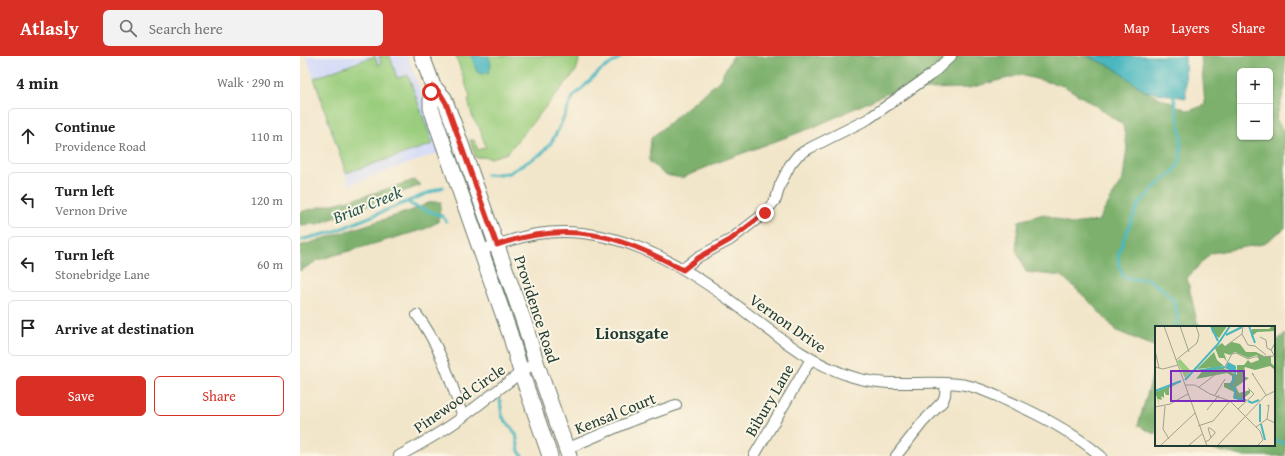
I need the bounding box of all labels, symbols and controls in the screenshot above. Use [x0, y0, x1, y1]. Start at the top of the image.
search box [103, 10, 383, 46]
text: Atlasly [20, 14, 79, 42]
icon: search [117, 17, 139, 39]
text: Search here [149, 18, 223, 39]
text: Map [1124, 18, 1150, 38]
text: Layers [1172, 18, 1210, 38]
text: Share [1232, 18, 1265, 38]
map controls [1237, 68, 1273, 140]
button: + [1237, 68, 1273, 104]
text: 4 min [16, 70, 58, 95]
text: Walk · 290 m [217, 73, 284, 92]
route start [422, 83, 440, 101]
button: − [1237, 104, 1273, 140]
text: Continue [55, 116, 116, 137]
icon: ahead [17, 125, 39, 147]
text: 110 m [251, 127, 283, 146]
text: Providence Road [55, 137, 146, 156]
water label: Briar Creek [328, 179, 406, 230]
text: Turn left [55, 180, 114, 201]
icon: left [17, 189, 39, 211]
text: 120 m [251, 191, 283, 210]
text: Vernon Drive [55, 201, 127, 220]
route end [756, 204, 774, 222]
text: Turn left [55, 244, 114, 265]
street label: Providence Road [508, 252, 566, 366]
icon: left [17, 253, 39, 275]
text: 60 m [257, 255, 283, 274]
text: Stonebridge Lane [55, 265, 150, 284]
street label: Vernon Drive [745, 288, 831, 358]
icon: arrive [17, 317, 39, 339]
text: Arrive at destination [55, 318, 194, 339]
district label: Lionsgate [596, 320, 668, 345]
inset map [1155, 326, 1275, 446]
street label: Pinewood Circle [408, 357, 510, 439]
street label: Bibury Lane [738, 359, 800, 441]
button: Save [16, 376, 146, 416]
button: Share [154, 376, 284, 416]
street label: Kensal Court [571, 386, 660, 440]

